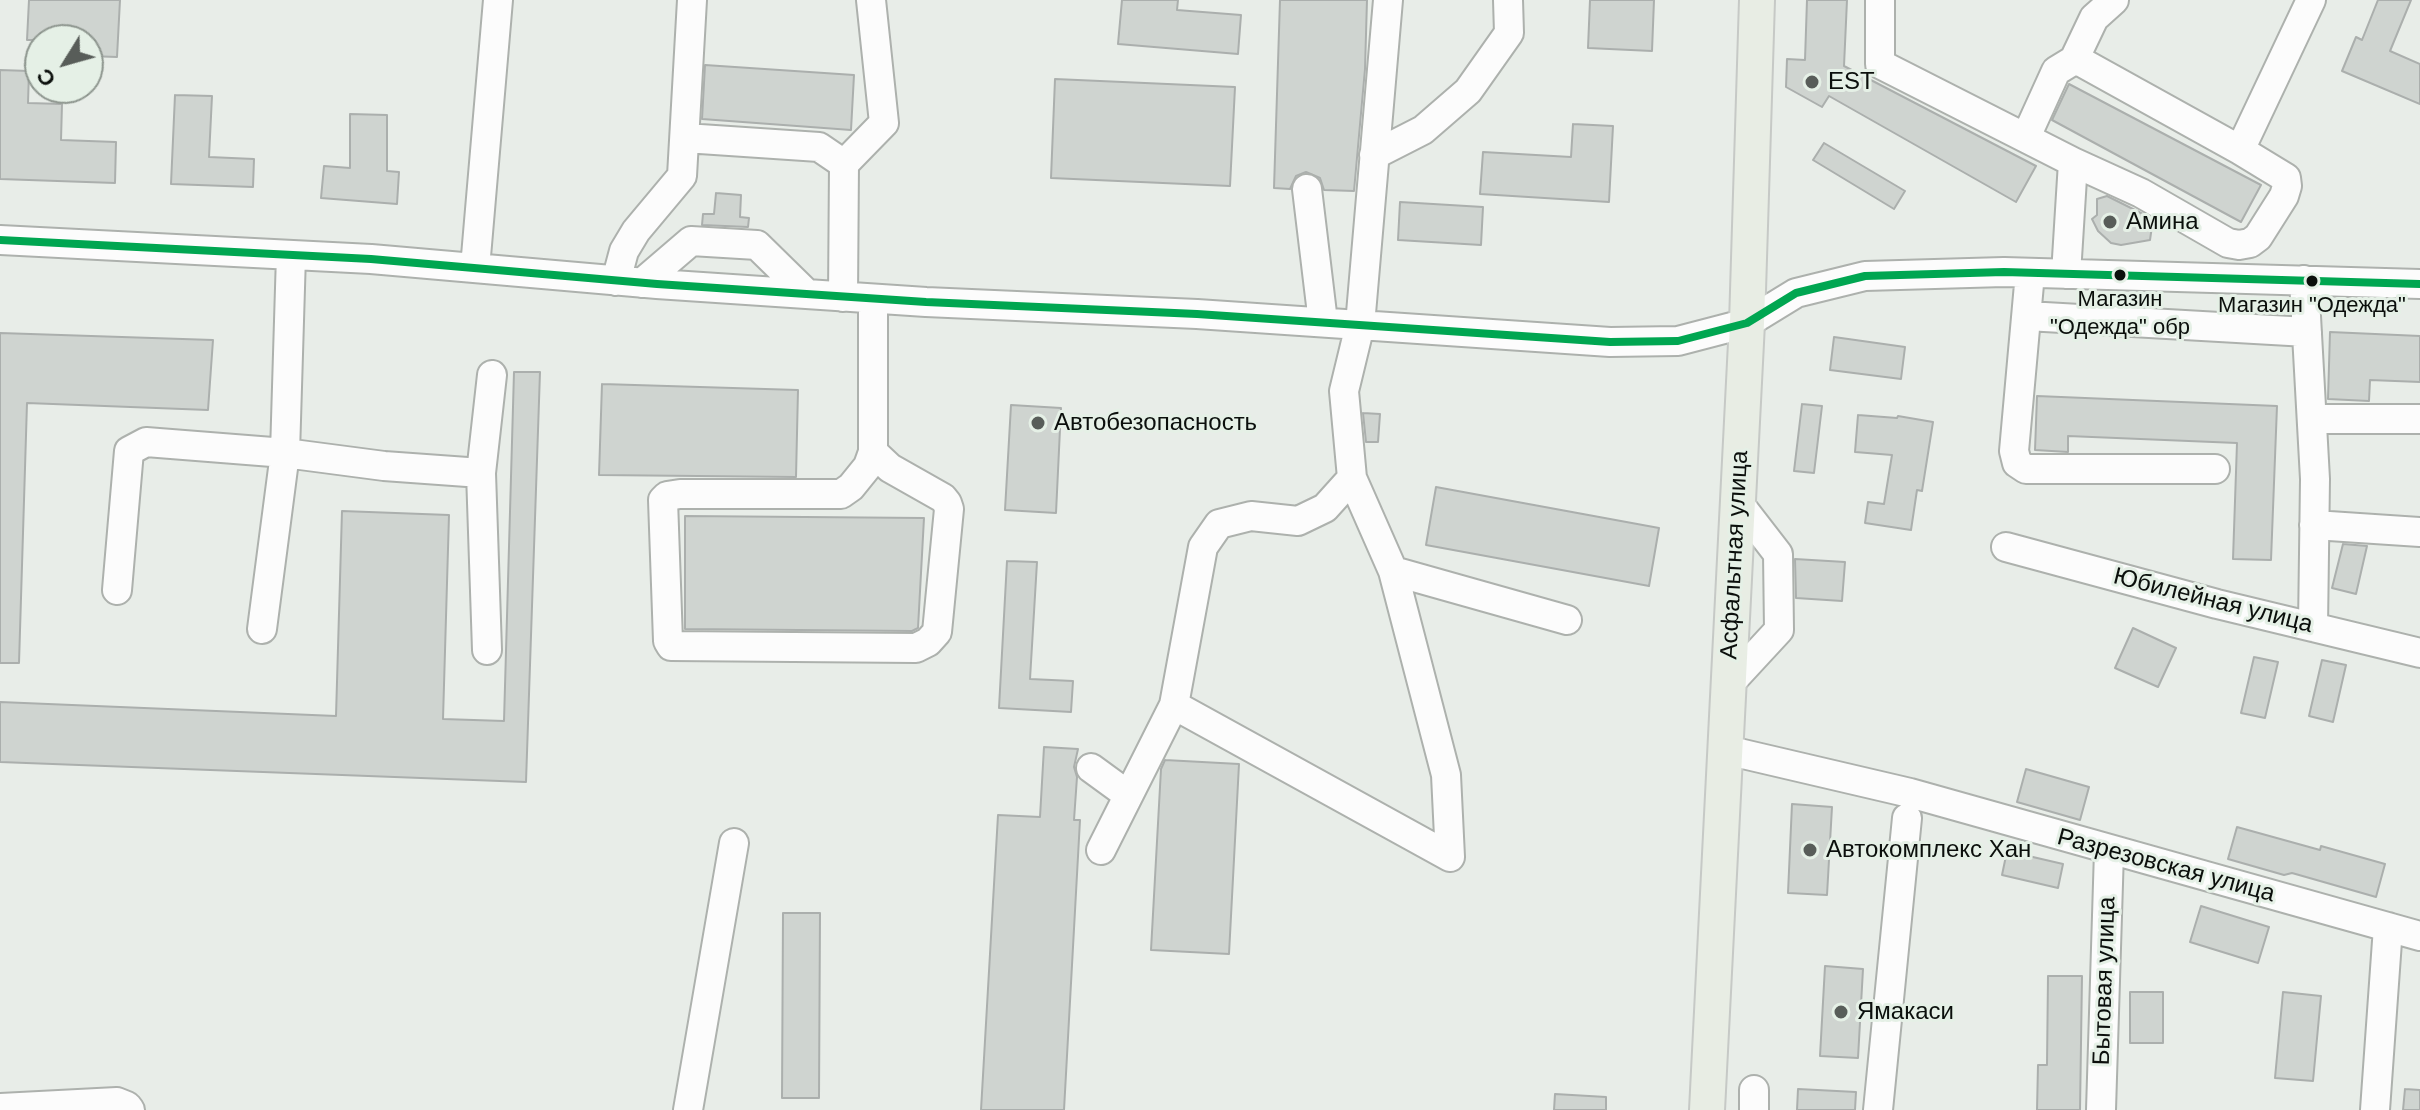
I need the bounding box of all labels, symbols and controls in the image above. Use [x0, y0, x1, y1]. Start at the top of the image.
north arrow [24, 24, 104, 104]
text: С [31, 64, 61, 91]
place label: EST [1828, 68, 1875, 96]
marker: EST [1803, 73, 1821, 91]
place label: Амина [2126, 208, 2199, 236]
marker: Амина [2101, 213, 2119, 231]
marker: Магазин "Одежда" обр [2112, 267, 2128, 283]
marker: Магазин "Одежда" [2304, 273, 2320, 289]
place label: Магазин "Одежда" обр [2050, 287, 2190, 338]
place label: Магазин "Одежда" [2218, 293, 2406, 319]
place label: Автобезопасность [1054, 409, 1257, 437]
marker: Автобезопасность [1029, 414, 1047, 432]
street label: Асфальтная улица [1715, 450, 1755, 660]
street label: Юбилейная улица [2110, 562, 2316, 640]
street label: Разрезовская улица [2054, 823, 2278, 909]
place label: Автокомплекс Хан [1826, 836, 2031, 864]
marker: Автокомплекс Хан [1801, 841, 1819, 859]
street label: Бытовая улица [2088, 896, 2122, 1066]
place label: Ямакаси [1857, 998, 1954, 1026]
marker: Ямакаси [1832, 1003, 1850, 1021]

